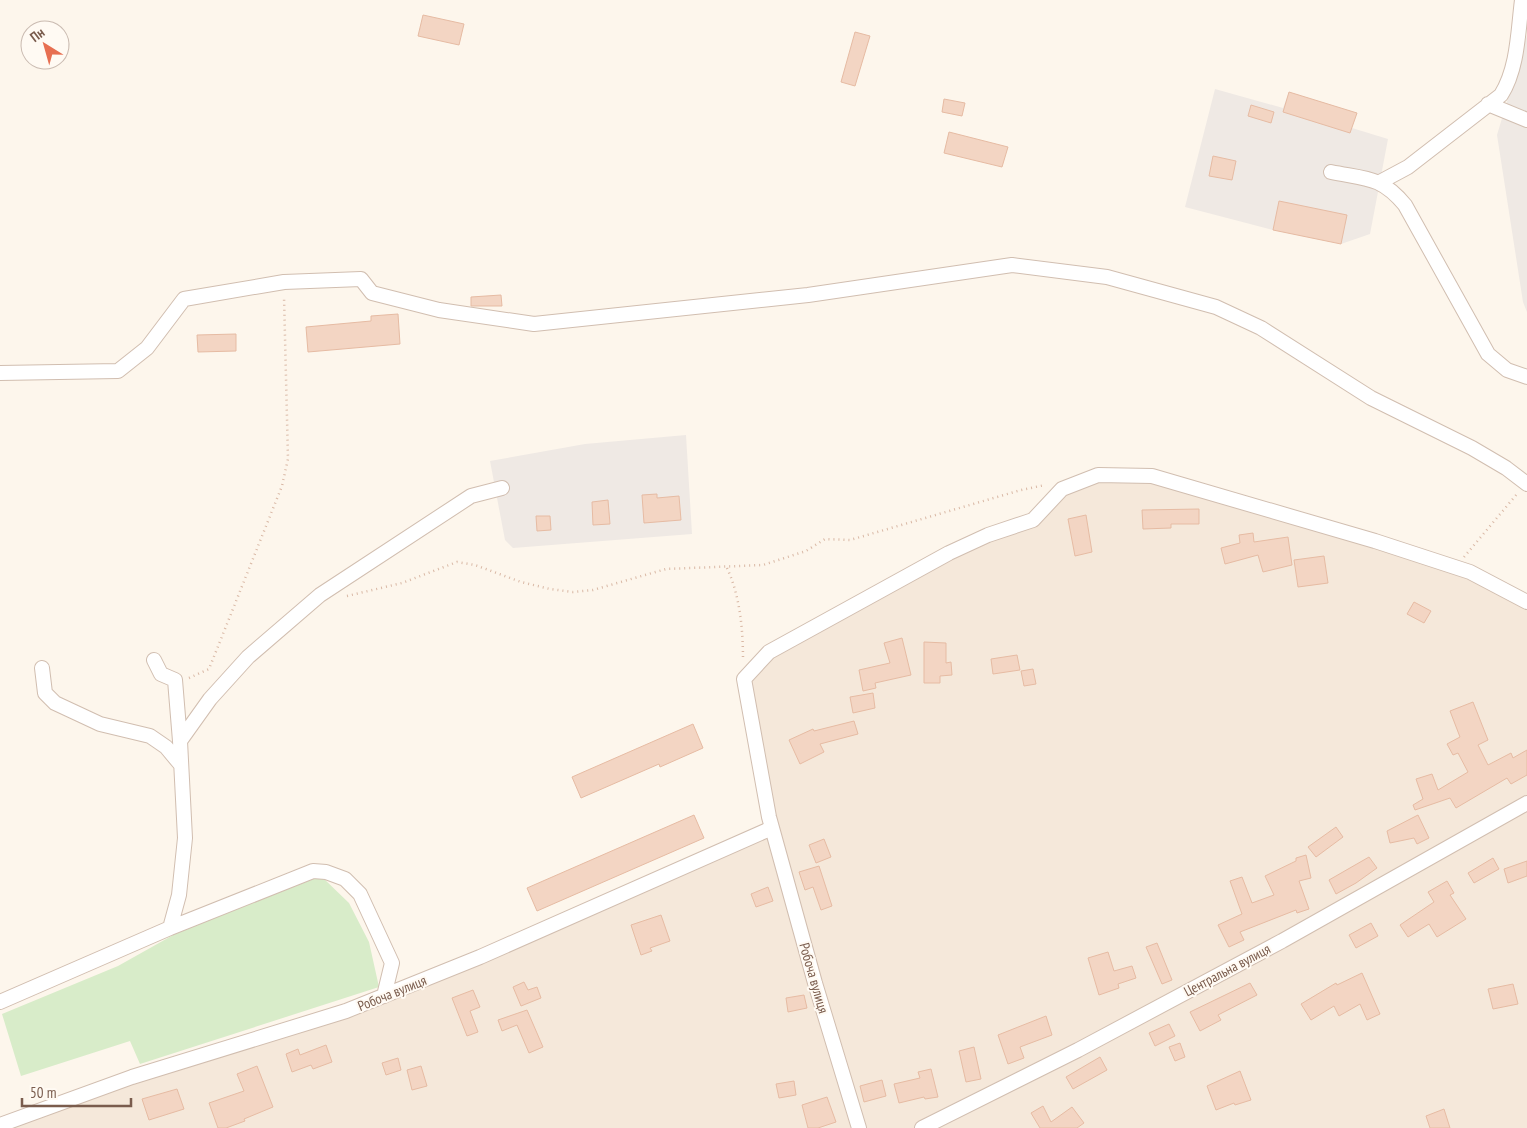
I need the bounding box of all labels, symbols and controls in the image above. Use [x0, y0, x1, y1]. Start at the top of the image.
north arrow [20, 20, 70, 70]
text: Пн [26, 23, 48, 46]
street label: Центральна вулиця [1181, 940, 1273, 1000]
street label: Робоча вулиця [795, 941, 833, 1015]
street label: Робоча вулиця [355, 971, 429, 1015]
scale bar [22, 1076, 131, 1108]
text: 50 m [30, 1083, 56, 1102]

